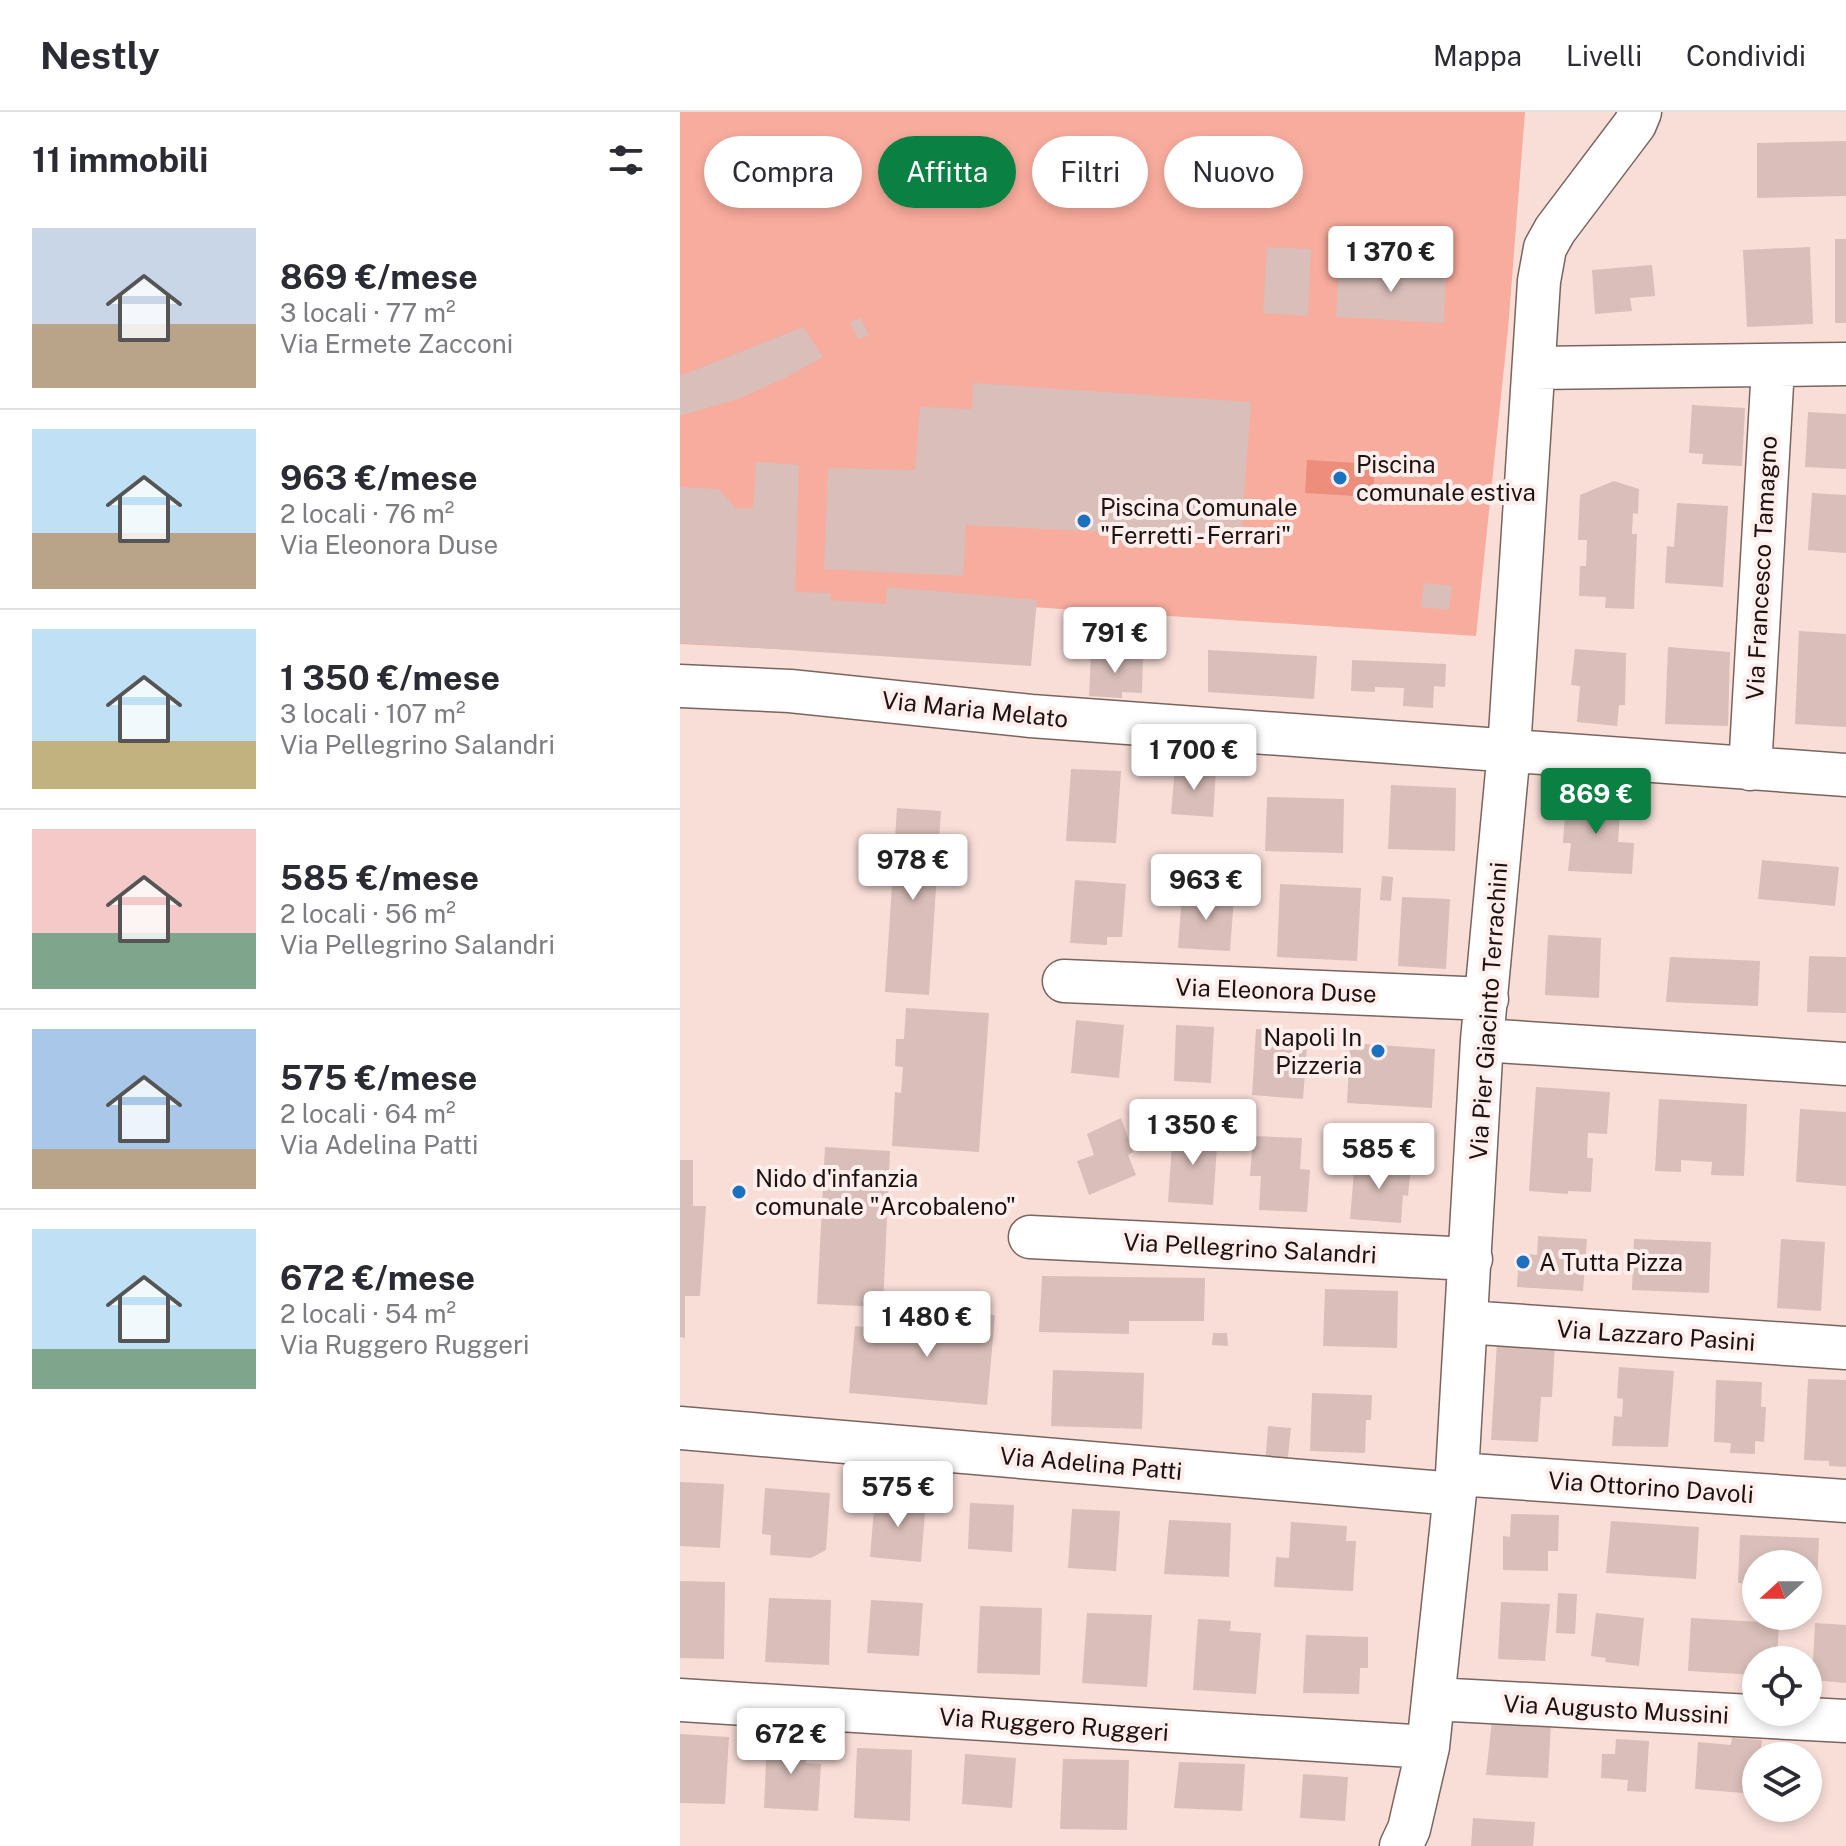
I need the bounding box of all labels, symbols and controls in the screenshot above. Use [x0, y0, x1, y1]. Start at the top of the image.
text: Nestly [40, 33, 160, 78]
text: Mappa [1433, 39, 1522, 72]
text: Livelli [1566, 39, 1642, 72]
text: Condividi [1686, 39, 1806, 72]
chip: Compra [704, 136, 862, 208]
chip: Affitta [878, 136, 1016, 208]
chip: Filtri [1032, 136, 1148, 208]
chip: Nuovo [1164, 136, 1303, 208]
icon: filters [604, 138, 648, 182]
text: 11 immobili [32, 140, 208, 180]
pin: 1 370 € [1317, 226, 1465, 294]
text: 1 370 € [1346, 236, 1436, 267]
text: 869 €/mese [280, 257, 478, 297]
icon: home [96, 260, 192, 356]
text: 3 locali · 77 m² [280, 297, 456, 328]
text: Via Ermete Zacconi [280, 328, 513, 359]
street label: Via Francesco Tamagno [1740, 435, 1782, 701]
place label: Piscina comunale estiva [1356, 450, 1536, 506]
text: 963 €/mese [280, 458, 478, 498]
icon: home [96, 461, 192, 557]
marker: Piscina comunale estiva [1331, 469, 1349, 487]
place label: Piscina Comunale "Ferretti - Ferrari" [1100, 493, 1298, 549]
text: 2 locali · 76 m² [280, 498, 454, 529]
marker: Piscina Comunale "Ferretti - Ferrari" [1075, 512, 1093, 530]
text: Via Eleonora Duse [280, 529, 498, 560]
pin: 791 € [1059, 607, 1171, 675]
text: 791 € [1081, 617, 1149, 648]
text: 1 350 €/mese [280, 658, 500, 698]
icon: home [96, 661, 192, 757]
street label: Via Maria Melato [880, 685, 1070, 733]
text: 3 locali · 107 m² [280, 698, 466, 729]
pin: 1 700 € [1120, 724, 1268, 792]
text: Via Pellegrino Salandri [280, 729, 555, 760]
text: 1 700 € [1149, 734, 1239, 765]
pin: 869 € [1540, 768, 1652, 836]
text: 869 € [1559, 778, 1633, 809]
pin: 978 € [857, 834, 969, 902]
text: 978 € [877, 844, 949, 875]
pin: 963 € [1150, 854, 1262, 922]
text: 585 €/mese [280, 858, 479, 898]
icon: home [96, 861, 192, 957]
street label: Via Pier Giacinto Terrachini [1464, 861, 1512, 1161]
text: 963 € [1169, 864, 1243, 895]
text: 2 locali · 56 m² [280, 898, 456, 929]
text: Via Pellegrino Salandri [280, 929, 555, 960]
street label: Via Eleonora Duse [1175, 972, 1377, 1008]
place label: Napoli In Pizzeria [1263, 1023, 1362, 1079]
marker: Napoli In Pizzeria [1369, 1042, 1387, 1060]
text: 575 €/mese [280, 1058, 477, 1098]
icon: home [96, 1061, 192, 1157]
text: 2 locali · 64 m² [280, 1098, 456, 1129]
pin: 1 350 € [1119, 1099, 1267, 1167]
text: 1 350 € [1147, 1109, 1239, 1140]
pin: 585 € [1323, 1123, 1435, 1191]
text: Via Adelina Patti [280, 1129, 478, 1160]
text: 585 € [1341, 1133, 1417, 1164]
place label: Nido d'infanzia comunale "Arcobaleno" [755, 1164, 1016, 1220]
marker: Nido d'infanzia comunale "Arcobaleno" [730, 1183, 748, 1201]
street label: Via Pellegrino Salandri [1123, 1227, 1377, 1269]
place label: A Tutta Pizza [1539, 1248, 1683, 1276]
marker: A Tutta Pizza [1514, 1253, 1532, 1271]
text: 672 €/mese [280, 1258, 475, 1298]
icon: home [96, 1261, 192, 1357]
pin: 1 480 € [853, 1291, 1001, 1359]
text: 2 locali · 54 m² [280, 1298, 456, 1329]
text: 1 480 € [882, 1301, 972, 1332]
street label: Via Lazzaro Pasini [1556, 1314, 1756, 1356]
text: Via Ruggero Ruggeri [280, 1329, 530, 1360]
street label: Via Adelina Patti [999, 1441, 1183, 1485]
pin: 575 € [842, 1461, 954, 1529]
street label: Via Ottorino Davoli [1547, 1466, 1755, 1508]
text: 575 € [861, 1471, 935, 1502]
north arrow [1742, 1550, 1822, 1630]
map controls [1742, 1550, 1822, 1822]
button: locate [1742, 1646, 1822, 1726]
street label: Via Augusto Mussini [1502, 1689, 1730, 1729]
street label: Via Ruggero Ruggeri [938, 1702, 1170, 1746]
pin: 672 € [735, 1708, 847, 1776]
text: 672 € [755, 1718, 827, 1749]
button: layers [1742, 1742, 1822, 1822]

